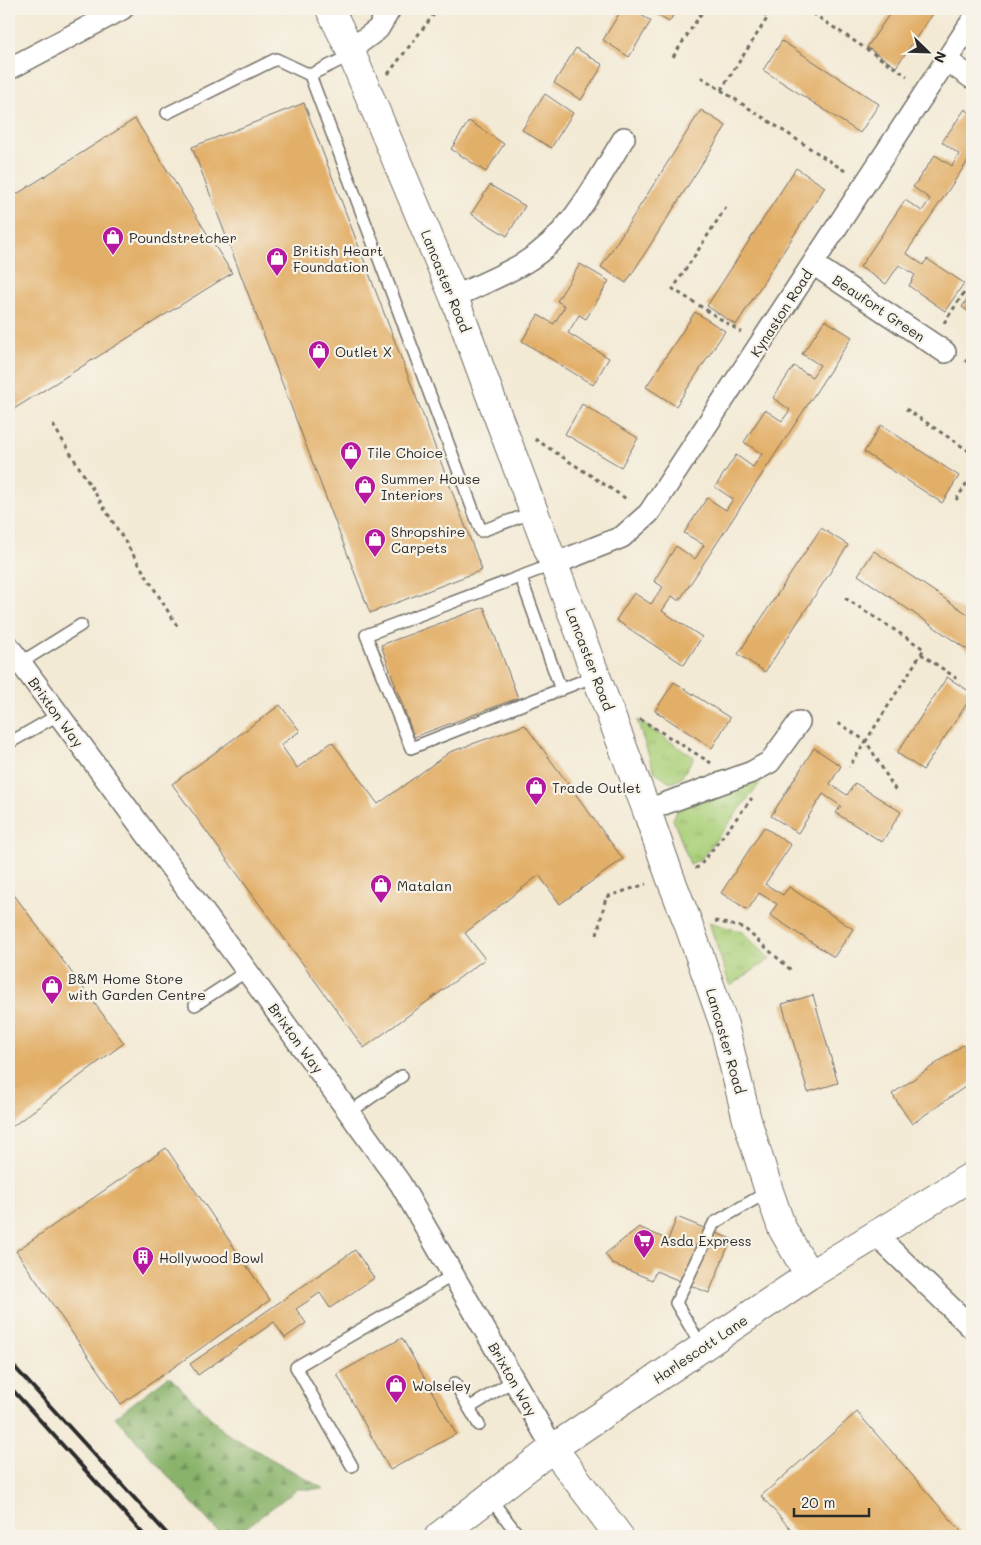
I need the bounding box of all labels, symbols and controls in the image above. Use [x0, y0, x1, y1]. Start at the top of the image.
north arrow [904, 28, 954, 78]
text: N [930, 49, 951, 66]
shop icon: Poundstretcher [101, 225, 125, 256]
street label: Lancaster Road [417, 227, 475, 335]
place label: Poundstretcher [129, 228, 237, 247]
place label: British Heart Foundation [293, 241, 383, 276]
shop icon: British Heart Foundation [265, 246, 289, 277]
street label: Kynaston Road [746, 266, 816, 360]
street label: Beaufort Green [829, 270, 929, 346]
shop icon: Outlet X [307, 339, 331, 370]
place label: Outlet X [335, 342, 392, 361]
shop icon: Tile Choice [339, 440, 363, 471]
place label: Tile Choice [367, 443, 443, 462]
place label: Summer House Interiors [381, 469, 480, 504]
shop icon: Summer House Interiors [353, 474, 377, 505]
place label: Shropshire Carpets [391, 522, 465, 557]
shop icon: Shropshire Carpets [363, 527, 387, 558]
street label: Lancaster Road [562, 605, 618, 713]
street label: Brixton Way [24, 673, 88, 751]
shop icon: Trade Outlet [524, 775, 548, 806]
place label: Trade Outlet [552, 778, 641, 797]
shop icon: Matalan [369, 873, 393, 904]
place label: Matalan [397, 876, 452, 895]
place label: B&M Home Store with Garden Centre [68, 969, 206, 1004]
shop icon: B&M Home Store with Garden Centre [40, 974, 64, 1005]
street label: Lancaster Road [702, 986, 750, 1096]
street label: Brixton Way [264, 999, 328, 1077]
supermarket icon: Asda Express [632, 1228, 656, 1259]
place label: Asda Express [660, 1231, 752, 1250]
building icon: Hollywood Bowl [131, 1245, 155, 1276]
place label: Hollywood Bowl [159, 1248, 264, 1267]
street label: Harlescott Lane [649, 1310, 751, 1388]
street label: Brixton Way [484, 1339, 542, 1419]
shop icon: Wolseley [384, 1373, 408, 1404]
place label: Wolseley [412, 1376, 471, 1395]
scale bar [794, 1485, 868, 1517]
text: 20 m [801, 1492, 835, 1512]

